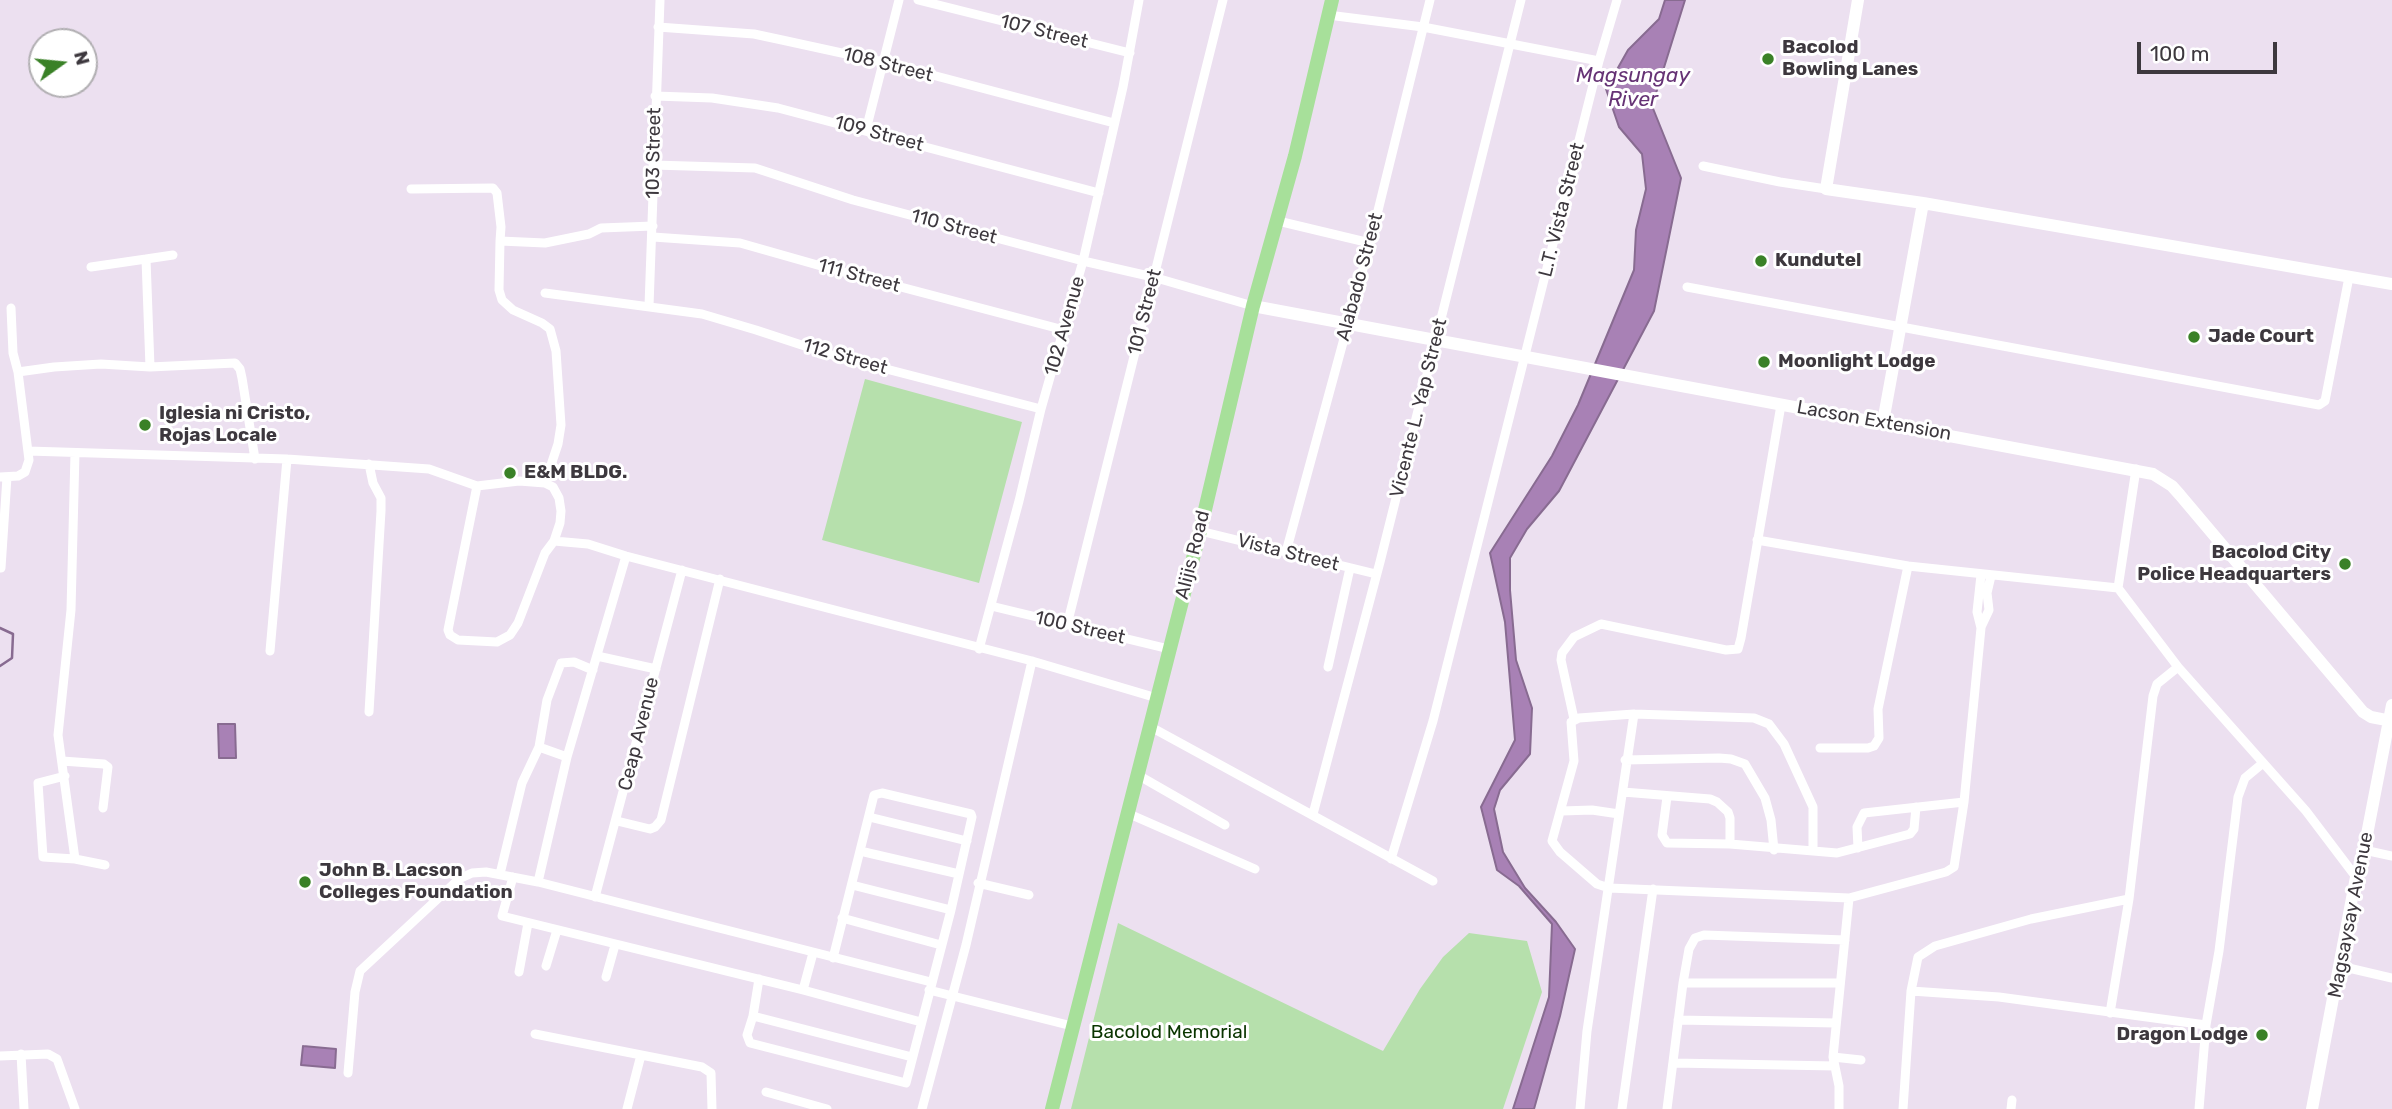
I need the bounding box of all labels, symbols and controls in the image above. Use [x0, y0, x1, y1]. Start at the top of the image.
street label: 107 Street [998, 10, 1090, 54]
north arrow [28, 28, 98, 98]
scale bar [2140, 28, 2280, 72]
place label: Bacolod Bowling Lanes [1782, 37, 1918, 81]
text: 100 m [2150, 41, 2209, 66]
street label: 108 Street [841, 43, 935, 87]
text: N [69, 48, 95, 68]
marker: Bacolod Bowling Lanes [1760, 51, 1776, 67]
water label: Magsungay River [1576, 63, 1690, 113]
street label: 103 Street [642, 107, 666, 199]
street label: 109 Street [832, 111, 926, 157]
street label: L.T. Vista Street [1534, 140, 1590, 280]
street label: 110 Street [909, 205, 999, 249]
street label: Alabado Street [1332, 211, 1388, 343]
place label: Kundutel [1775, 250, 1861, 272]
marker: Kundutel [1753, 253, 1769, 269]
street label: 111 Street [815, 254, 903, 298]
street label: 101 Street [1123, 267, 1167, 357]
street label: 102 Avenue [1040, 274, 1090, 378]
street label: Vicente L. Yap Street [1386, 316, 1452, 500]
place label: Jade Court [2208, 326, 2314, 348]
marker: Jade Court [2186, 329, 2202, 345]
street label: 112 Street [800, 334, 890, 380]
place label: Moonlight Lodge [1778, 351, 1935, 373]
marker: Moonlight Lodge [1756, 354, 1772, 370]
street label: Lacson Extension [1795, 396, 1953, 446]
place label: Iglesia ni Cristo, Rojas Locale [159, 403, 310, 447]
marker: Iglesia ni Cristo, Rojas Locale [137, 417, 153, 433]
place label: E&M BLDG. [524, 462, 627, 484]
marker: E&M BLDG. [502, 465, 518, 481]
street label: Alijis Road [1171, 508, 1215, 602]
street label: Vista Street [1235, 529, 1341, 577]
place label: Bacolod City Police Headquarters [2137, 542, 2331, 586]
marker: Bacolod City Police Headquarters [2337, 556, 2353, 572]
street label: 100 Street [1033, 607, 1127, 649]
street label: Ceap Avenue [614, 675, 664, 793]
street label: Magsaysay Avenue [2324, 830, 2378, 1000]
place label: John B. Lacson Colleges Foundation [319, 860, 513, 904]
marker: John B. Lacson Colleges Foundation [297, 874, 313, 890]
park label: Bacolod Memorial [1091, 1022, 1247, 1044]
place label: Dragon Lodge [2117, 1024, 2248, 1046]
marker: Dragon Lodge [2254, 1027, 2270, 1043]

